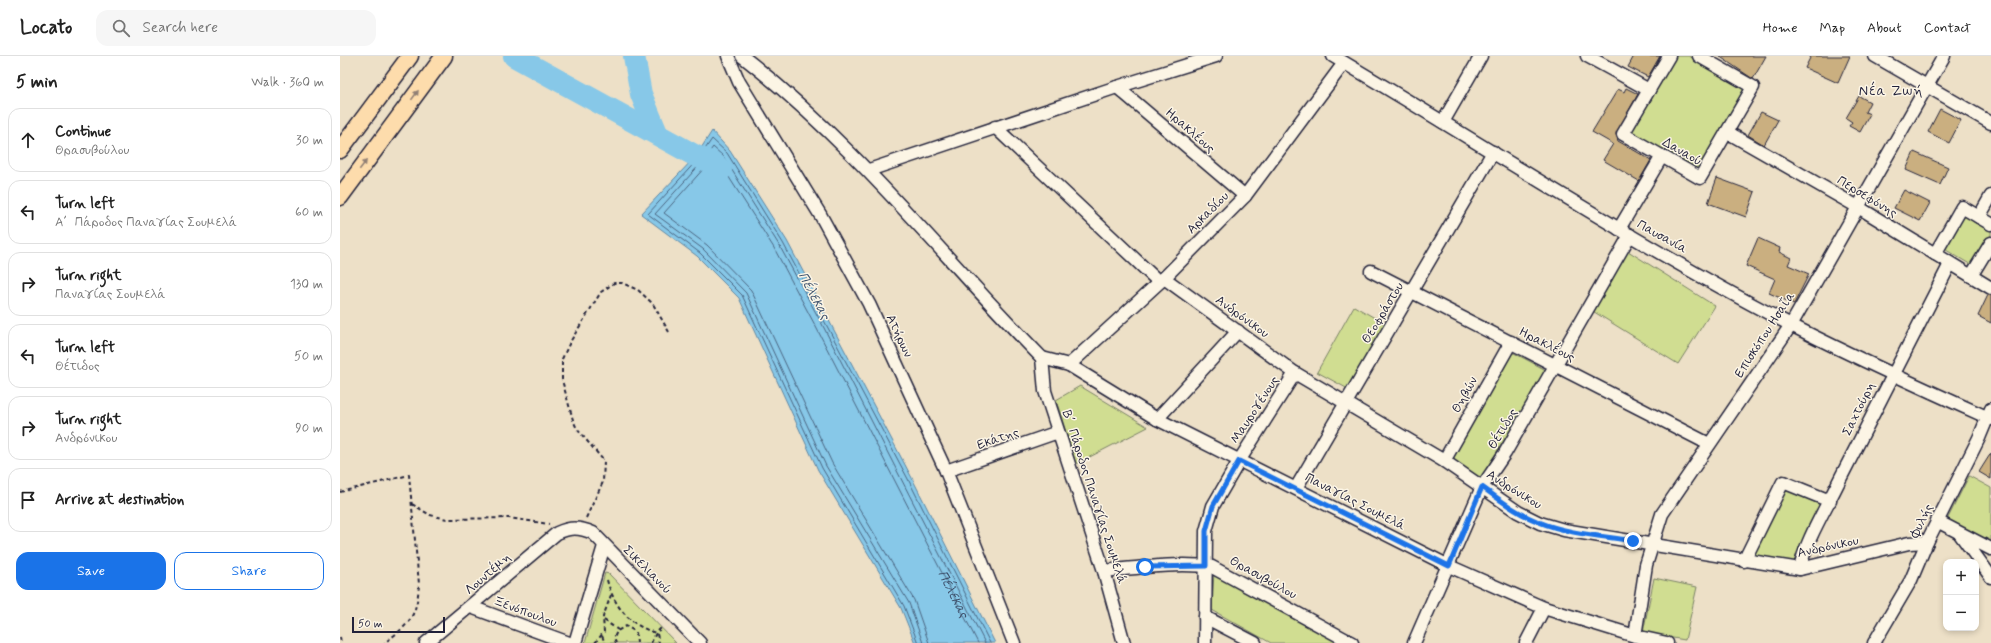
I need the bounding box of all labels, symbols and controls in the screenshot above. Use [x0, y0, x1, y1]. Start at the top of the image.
search box [96, 10, 376, 46]
text: Locato [20, 15, 72, 40]
icon: search [110, 17, 132, 39]
text: Search here [142, 18, 218, 38]
text: Home [1763, 19, 1797, 37]
text: Map [1819, 19, 1845, 37]
text: About [1867, 19, 1902, 37]
text: Contact [1924, 19, 1971, 37]
text: 5 min [16, 71, 58, 93]
text: Walk · 360 m [251, 74, 324, 91]
district label: Νέα Ζωή [1859, 81, 1923, 100]
one-way arrow [411, 90, 419, 100]
street label: Ηρακλέους [1162, 105, 1219, 158]
text: Continue [55, 122, 111, 142]
icon: ahead [17, 129, 39, 151]
text: 30 m [296, 132, 323, 149]
street label: Δαναού [1659, 134, 1705, 170]
text: Θρασυβούλου [55, 142, 129, 159]
one-way arrow [359, 160, 368, 171]
street label: Περσεφόνης [1834, 172, 1901, 222]
street label: Αρκαδίου [1183, 188, 1233, 238]
text: Turn left [55, 194, 115, 214]
icon: left [17, 201, 39, 223]
text: 60 m [295, 204, 323, 221]
text: Α΄ Πάροδος Παναγίας Σουμελά [55, 214, 237, 231]
street label: Παυσανία [1634, 216, 1690, 258]
text: Turn right [55, 266, 122, 286]
water label: Πέλεκας [794, 269, 834, 324]
icon: right [17, 273, 39, 295]
text: 130 m [290, 276, 323, 293]
street label: Θεοφράστου [1358, 279, 1408, 347]
text: Παναγίας Σουμελά [55, 286, 166, 303]
street label: Επισκόπου Ησαΐα [1731, 289, 1799, 381]
street label: Ανδρόνικου [1212, 292, 1272, 342]
street label: Ατήρων [882, 312, 916, 360]
street label: Ηρακλέους [1516, 324, 1578, 366]
text: Turn left [55, 338, 115, 358]
icon: left [17, 345, 39, 367]
text: 50 m [294, 348, 323, 365]
text: Θέτιδος [55, 358, 100, 375]
street label: Μαυρογένους [1227, 373, 1283, 447]
street label: Θηβών [1448, 373, 1482, 416]
street label: Σαχτούρη [1839, 379, 1879, 439]
street label: Θέτιδος [1484, 405, 1522, 453]
street label: Β΄ Πάροδος Παναγίας Σουμελά [1058, 408, 1130, 586]
text: Turn right [55, 410, 122, 430]
icon: right [17, 417, 39, 439]
text: 90 m [295, 420, 323, 437]
street label: Εκάτης [975, 424, 1021, 454]
text: Ανδρόνικου [55, 430, 117, 447]
street label: Ανδρόνικου [1483, 466, 1545, 514]
street label: Παναγίας Σουμελά [1302, 469, 1408, 535]
icon: arrive [17, 489, 39, 511]
text: Arrive at destination [55, 490, 184, 510]
street label: Φυλής [1906, 501, 1938, 542]
route end [1624, 532, 1642, 550]
street label: Ανδρόνικου [1796, 532, 1860, 562]
street label: Σικελιανού [619, 542, 675, 598]
street label: Λουντέμη [461, 549, 515, 599]
button: Save [16, 552, 166, 590]
button: Share [174, 552, 324, 590]
street label: Θρασυβούλου [1226, 553, 1300, 604]
route start [1136, 558, 1154, 576]
map controls [1943, 559, 1979, 631]
button: + [1943, 559, 1979, 595]
water label: Πέλεκας [933, 567, 973, 622]
street label: Ξενόπουλου [491, 593, 559, 631]
button: − [1943, 595, 1979, 631]
scale bar [352, 615, 445, 634]
text: 50 m [358, 617, 383, 631]

